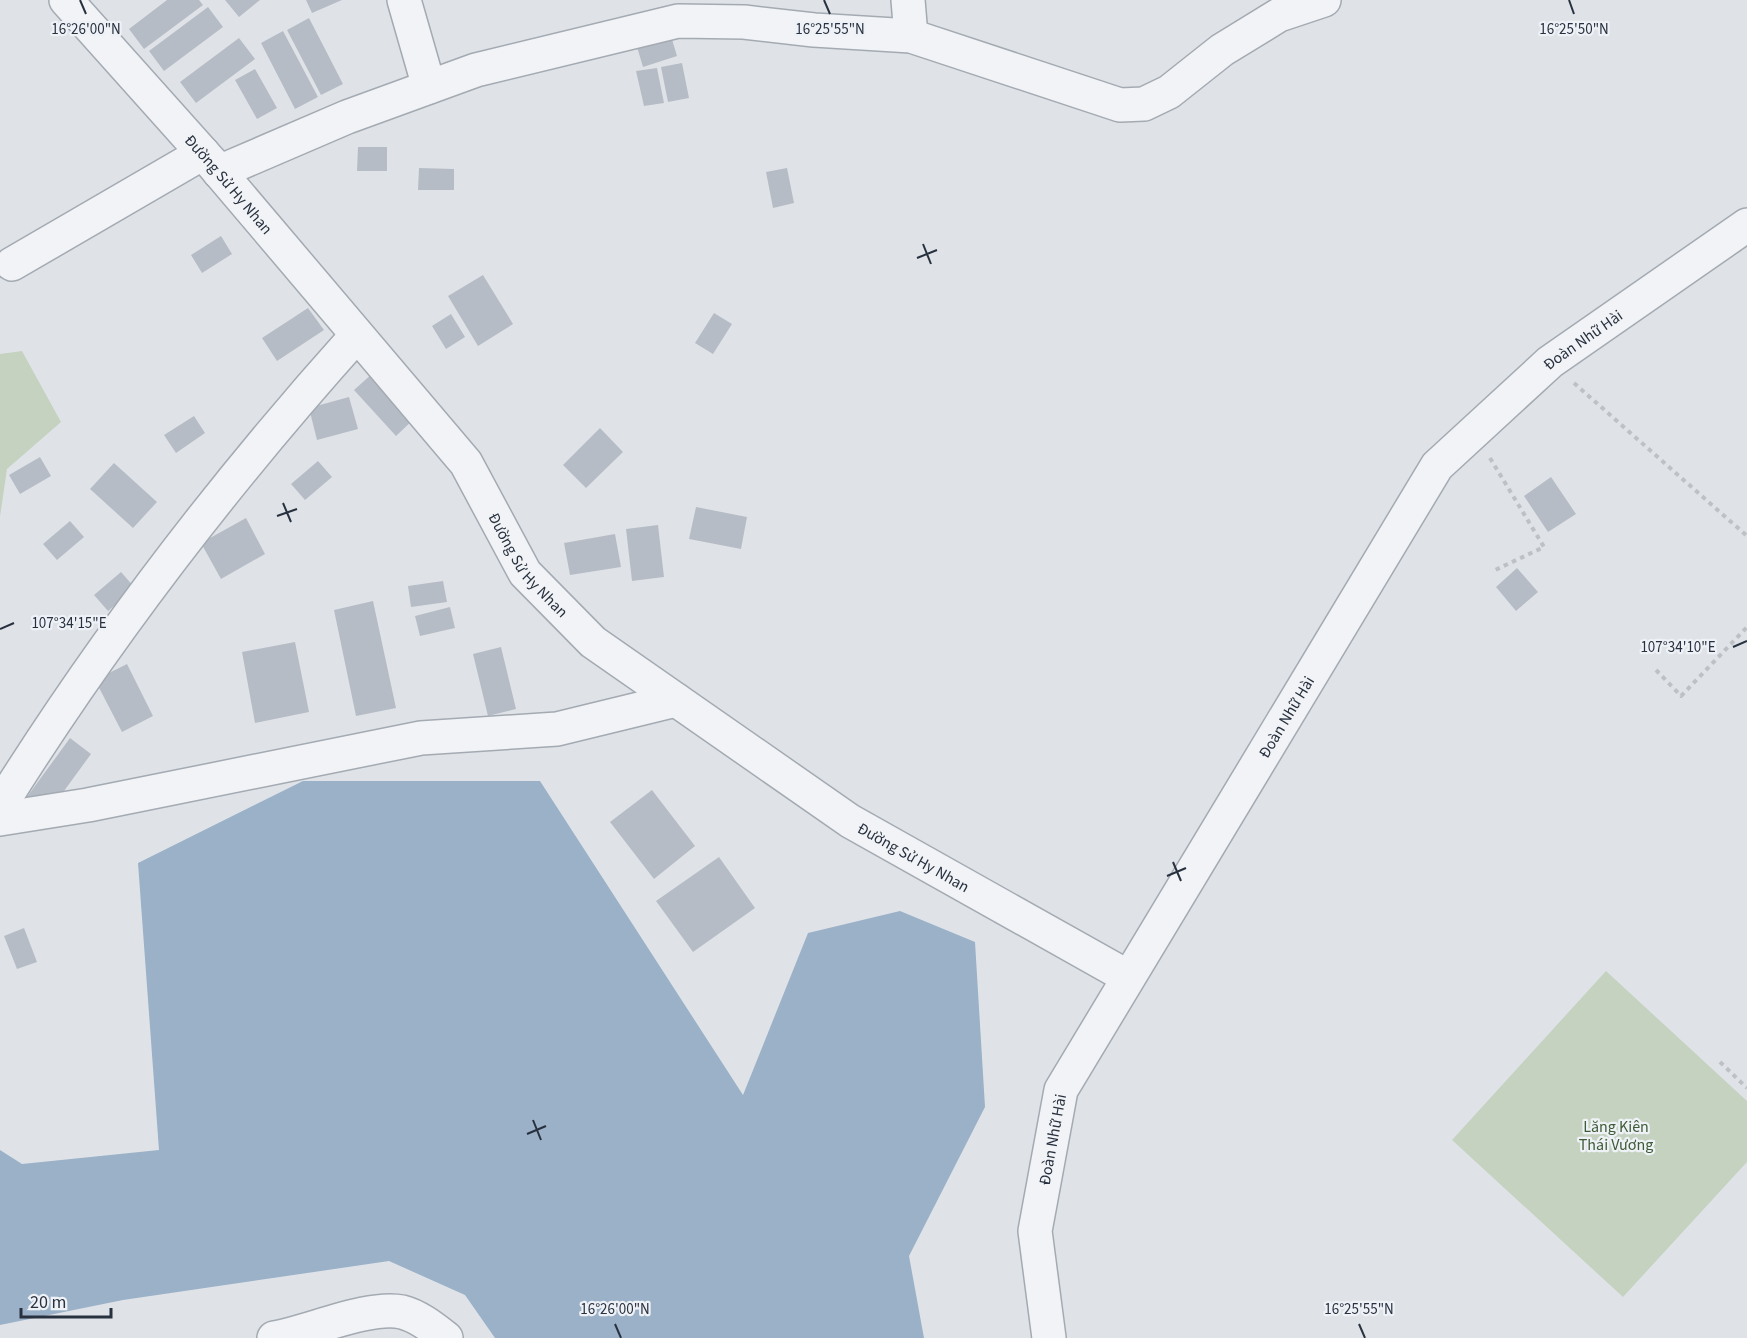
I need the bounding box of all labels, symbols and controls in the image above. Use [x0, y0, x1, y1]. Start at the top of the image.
text: 16°26'00"N [51, 19, 121, 40]
text: 16°25'55"N [795, 19, 865, 40]
text: 16°25'50"N [1539, 19, 1609, 40]
street label: Đường Sử Hy Nhan [179, 130, 277, 239]
street label: Đoàn Nhữ Hài [1538, 305, 1627, 375]
street label: Đường Sử Hy Nhan [483, 509, 573, 623]
text: 107°34'15"E [31, 613, 107, 634]
text: 107°34'10"E [1640, 637, 1716, 658]
street label: Đoàn Nhữ Hài [1254, 672, 1320, 762]
street label: Đường Sử Hy Nhan [853, 817, 973, 898]
street label: Đoàn Nhữ Hài [1034, 1092, 1072, 1187]
park label: Lăng Kiên Thái Vương [1579, 1116, 1653, 1156]
scale bar [21, 1281, 111, 1319]
text: 20 m [30, 1290, 66, 1315]
text: 16°26'00"N [580, 1299, 650, 1320]
text: 16°25'55"N [1324, 1299, 1394, 1320]

